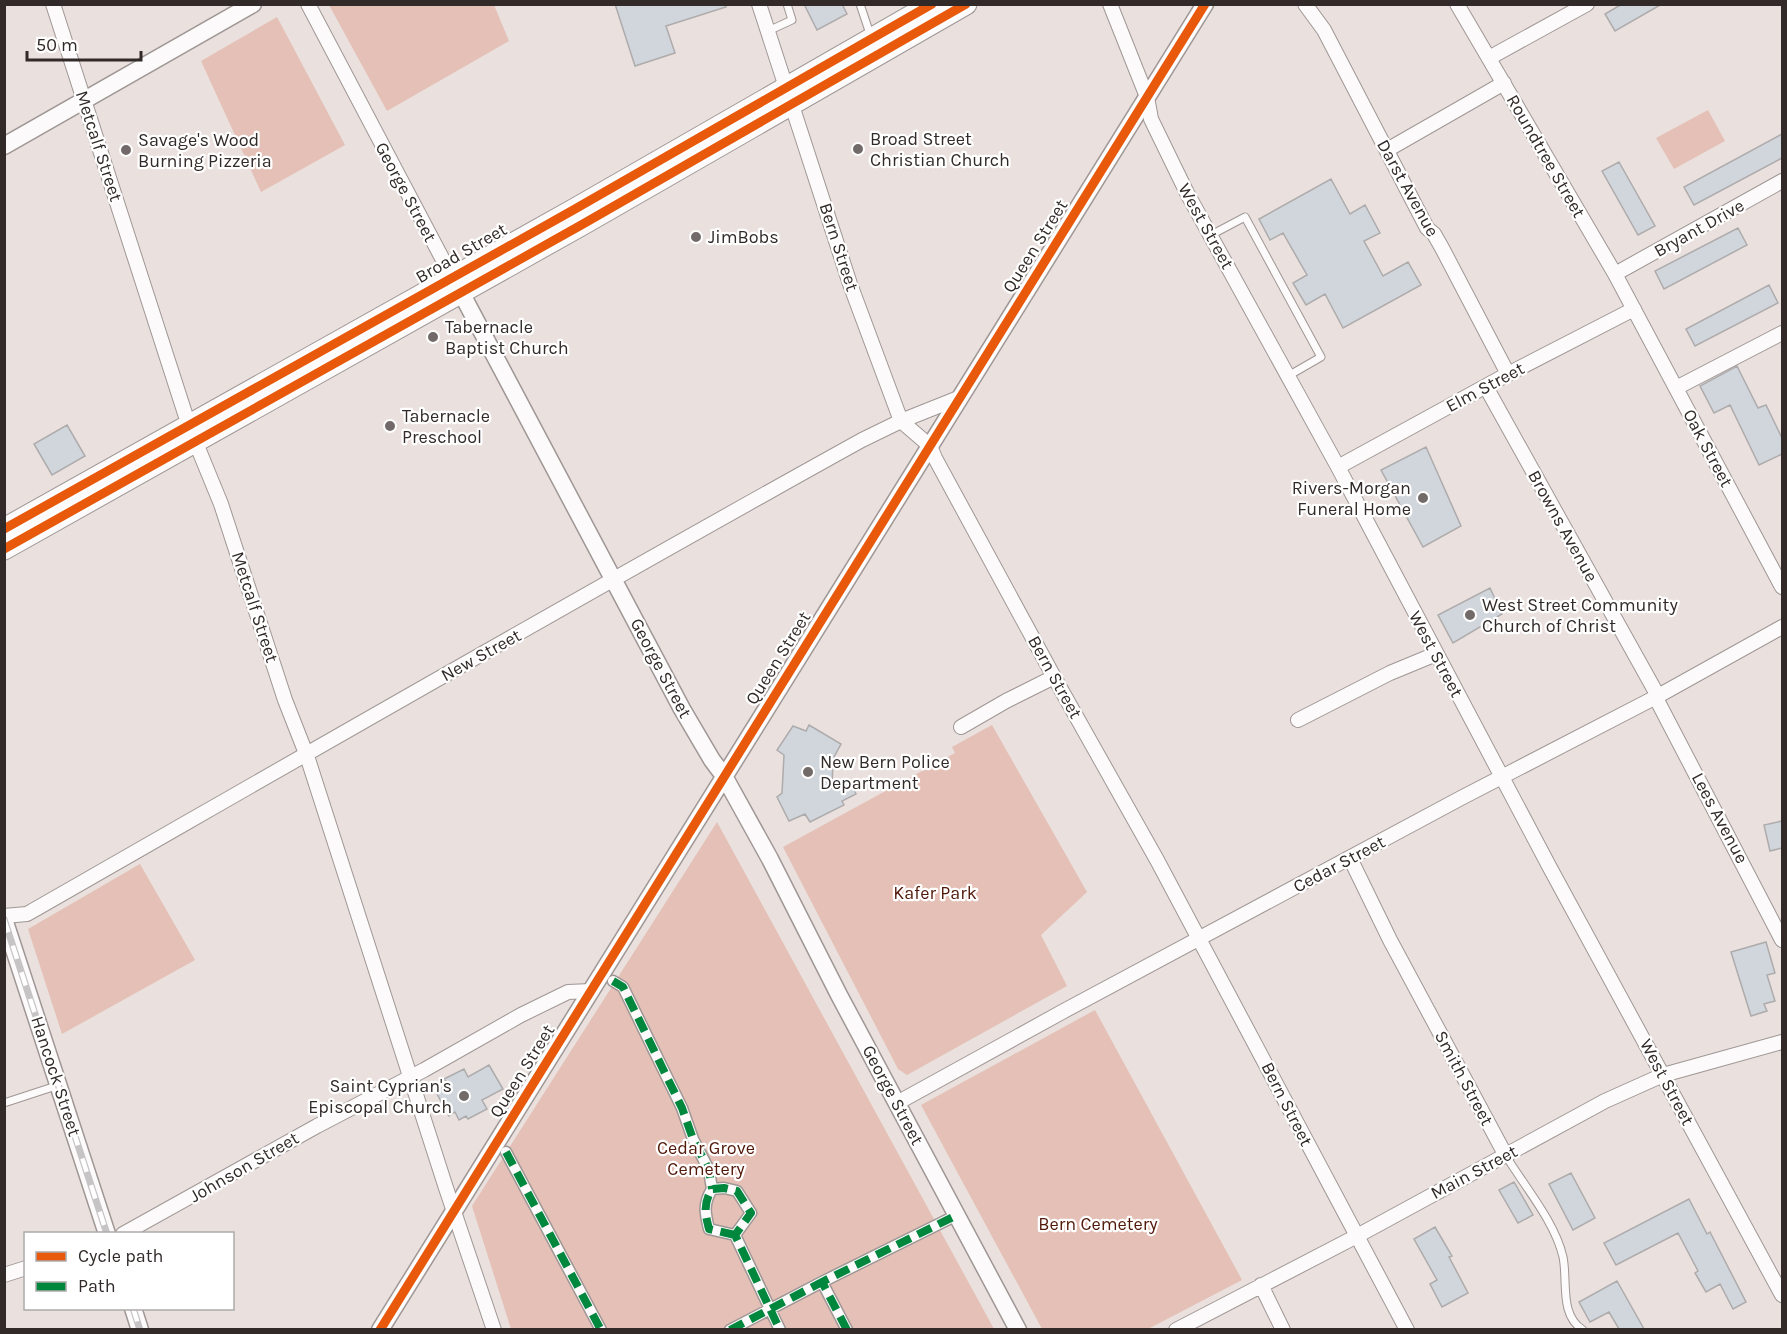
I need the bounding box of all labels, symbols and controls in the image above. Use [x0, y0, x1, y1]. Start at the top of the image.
scale bar [27, 24, 141, 62]
text: 50 m [36, 34, 78, 56]
street label: Metcalf Street [71, 88, 127, 204]
street label: Roundtree Street [1502, 90, 1590, 222]
place label: Broad Street Christian Church [870, 128, 1010, 171]
place label: Savage's Wood Burning Pizzeria [138, 129, 272, 172]
street label: Darst Avenue [1372, 135, 1444, 241]
street label: George Street [370, 138, 442, 246]
marker: Broad Street Christian Church [851, 142, 865, 156]
marker: Savage's Wood Burning Pizzeria [119, 143, 133, 157]
street label: West Street [1173, 179, 1239, 273]
street label: Bryant Drive [1650, 194, 1748, 262]
street label: Queen Street [998, 195, 1072, 297]
street label: Bern Street [814, 200, 864, 294]
street label: Broad Street [411, 218, 511, 288]
place label: JimBobs [708, 226, 779, 248]
marker: JimBobs [689, 230, 703, 244]
place label: Tabernacle Baptist Church [445, 316, 569, 359]
marker: Tabernacle Baptist Church [426, 330, 440, 344]
street label: Elm Street [1442, 357, 1528, 417]
place label: Tabernacle Preschool [402, 405, 490, 448]
street label: Oak Street [1678, 405, 1738, 491]
marker: Tabernacle Preschool [383, 419, 397, 433]
street label: Browns Avenue [1523, 466, 1603, 586]
place label: Rivers-Morgan Funeral Home [1292, 477, 1411, 520]
marker: Rivers-Morgan Funeral Home [1416, 491, 1430, 505]
street label: Metcalf Street [227, 549, 283, 665]
place label: West Street Community Church of Christ [1482, 594, 1678, 637]
street label: Queen Street [741, 607, 815, 709]
street label: West Street [1404, 607, 1468, 701]
marker: West Street Community Church of Christ [1463, 608, 1477, 622]
street label: George Street [625, 614, 697, 722]
street label: New Street [437, 624, 525, 686]
street label: Bern Street [1023, 632, 1087, 723]
place label: New Bern Police Department [820, 751, 950, 794]
marker: New Bern Police Department [801, 765, 815, 779]
street label: Lees Avenue [1687, 769, 1753, 867]
street label: Cedar Street [1289, 830, 1389, 897]
park label: Kafer Park [893, 882, 977, 904]
street label: Hancock Street [26, 1013, 86, 1139]
street label: Queen Street [485, 1020, 559, 1122]
street label: Smith Street [1430, 1027, 1498, 1129]
street label: West Street [1635, 1035, 1699, 1129]
street label: George Street [857, 1041, 929, 1149]
street label: Bern Street [1256, 1058, 1318, 1150]
place label: Saint Cyprian's Episcopal Church [308, 1075, 452, 1118]
marker: Saint Cyprian's Episcopal Church [457, 1089, 471, 1103]
street label: Johnson Street [185, 1127, 303, 1207]
park label: Cedar Grove Cemetery [657, 1137, 755, 1180]
street label: Main Street [1427, 1140, 1521, 1204]
park label: Bern Cemetery [1038, 1213, 1158, 1235]
legend [24, 1232, 234, 1310]
text: Cycle path [78, 1245, 163, 1267]
text: Path [78, 1275, 116, 1297]

